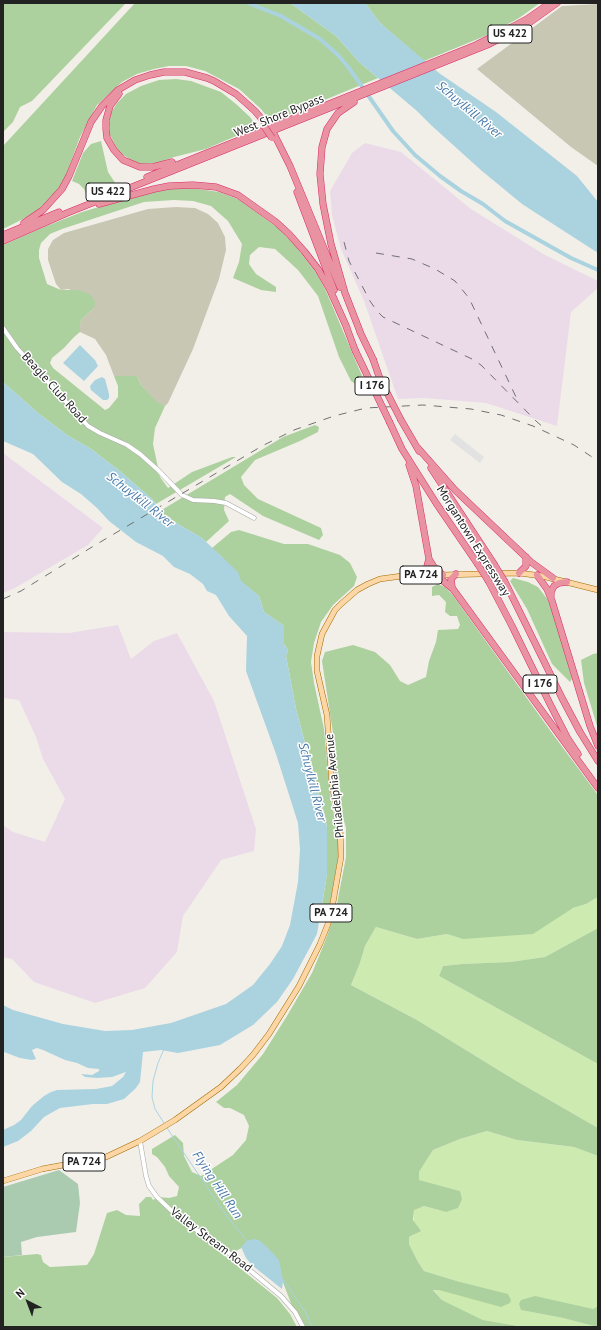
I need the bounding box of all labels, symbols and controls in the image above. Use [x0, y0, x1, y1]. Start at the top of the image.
road number: US 422 [488, 25, 532, 43]
water label: Schuylkill River [433, 78, 505, 142]
street label: West Shore Bypass [232, 91, 326, 141]
road number: US 422 [86, 183, 130, 201]
street label: Beagle Club Road [18, 350, 90, 426]
road number: I 176 [355, 377, 389, 395]
water label: Schuylkill River [103, 469, 177, 531]
street label: Morgantown Expressway [433, 483, 513, 599]
road number: PA 724 [400, 566, 442, 584]
road number: I 176 [523, 675, 557, 693]
street label: Philadelphia Avenue [322, 733, 348, 839]
water label: Schuylkill River [295, 741, 329, 823]
road number: PA 724 [310, 904, 352, 922]
water label: Flying Hill Run [189, 1148, 245, 1222]
road number: PA 724 [63, 1153, 105, 1171]
street label: Valley Stream Road [167, 1205, 255, 1275]
north arrow [8, 1282, 48, 1322]
text: N [13, 1285, 27, 1301]

